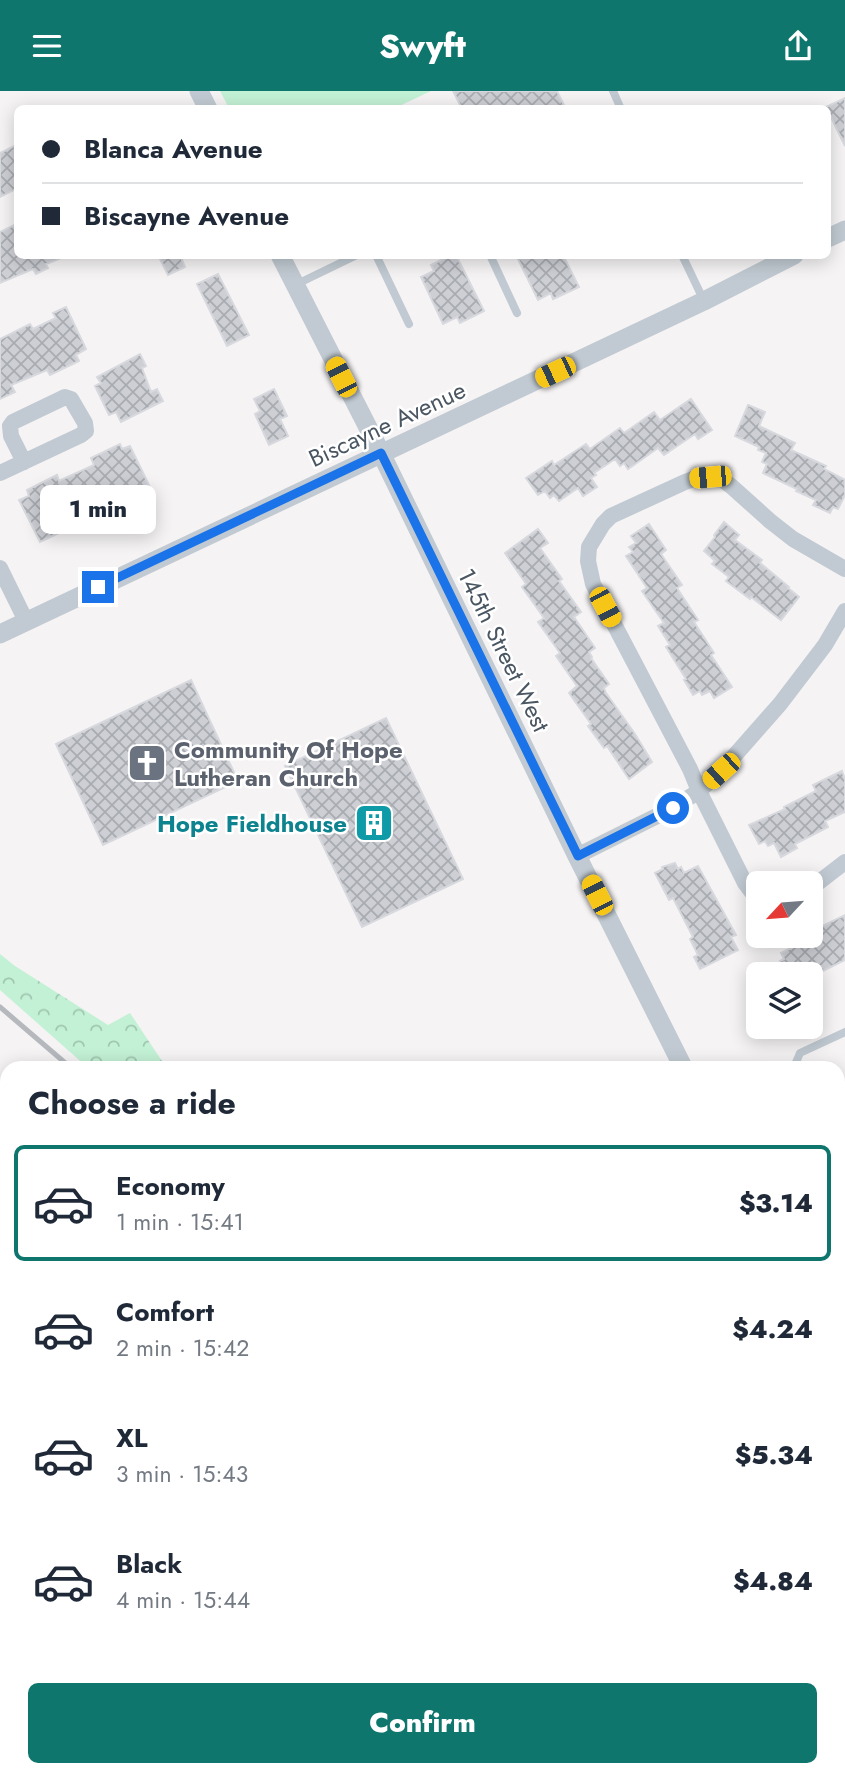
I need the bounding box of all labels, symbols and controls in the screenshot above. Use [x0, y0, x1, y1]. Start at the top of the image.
text: Swyft [379, 23, 466, 69]
icon: menu [28, 27, 66, 65]
icon: share [779, 27, 817, 65]
text: Blanca Avenue [84, 130, 263, 168]
text: Biscayne Avenue [84, 197, 289, 235]
car [323, 354, 360, 400]
car [532, 354, 579, 390]
street label: Biscayne Avenue [303, 372, 471, 476]
car [689, 465, 732, 489]
callout: 1 min [40, 485, 156, 535]
text: 1 min [69, 492, 127, 526]
street label: 145th Street West [449, 562, 559, 738]
route end [82, 571, 114, 603]
car [586, 584, 625, 630]
place label: Community Of Hope Lutheran Church [174, 732, 403, 795]
church icon: Community Of Hope Lutheran Church [126, 742, 168, 784]
car [699, 749, 744, 793]
route start [657, 792, 689, 824]
building icon: Hope Fieldhouse [353, 802, 395, 844]
place label: Hope Fieldhouse [157, 806, 347, 841]
north arrow [746, 871, 822, 949]
map controls [746, 871, 823, 1039]
car [579, 872, 616, 918]
button: layers [746, 962, 823, 1039]
text: Choose a ride [28, 1080, 236, 1126]
text: Economy [116, 1167, 225, 1205]
icon: car [32, 1172, 95, 1235]
text: $3.14 [739, 1184, 813, 1222]
text: 1 min · 15:41 [116, 1205, 244, 1239]
text: Comfort [116, 1293, 214, 1331]
icon: car [32, 1298, 95, 1361]
text: $4.24 [732, 1310, 813, 1348]
text: 2 min · 15:42 [116, 1331, 249, 1365]
text: XL [116, 1419, 148, 1457]
icon: car [32, 1424, 95, 1487]
text: $5.34 [735, 1436, 813, 1474]
text: 3 min · 15:43 [116, 1457, 248, 1491]
text: Black [116, 1545, 182, 1583]
icon: car [32, 1550, 95, 1613]
text: $4.84 [733, 1562, 813, 1600]
text: 4 min · 15:44 [116, 1583, 250, 1617]
button: Confirm [28, 1683, 817, 1763]

